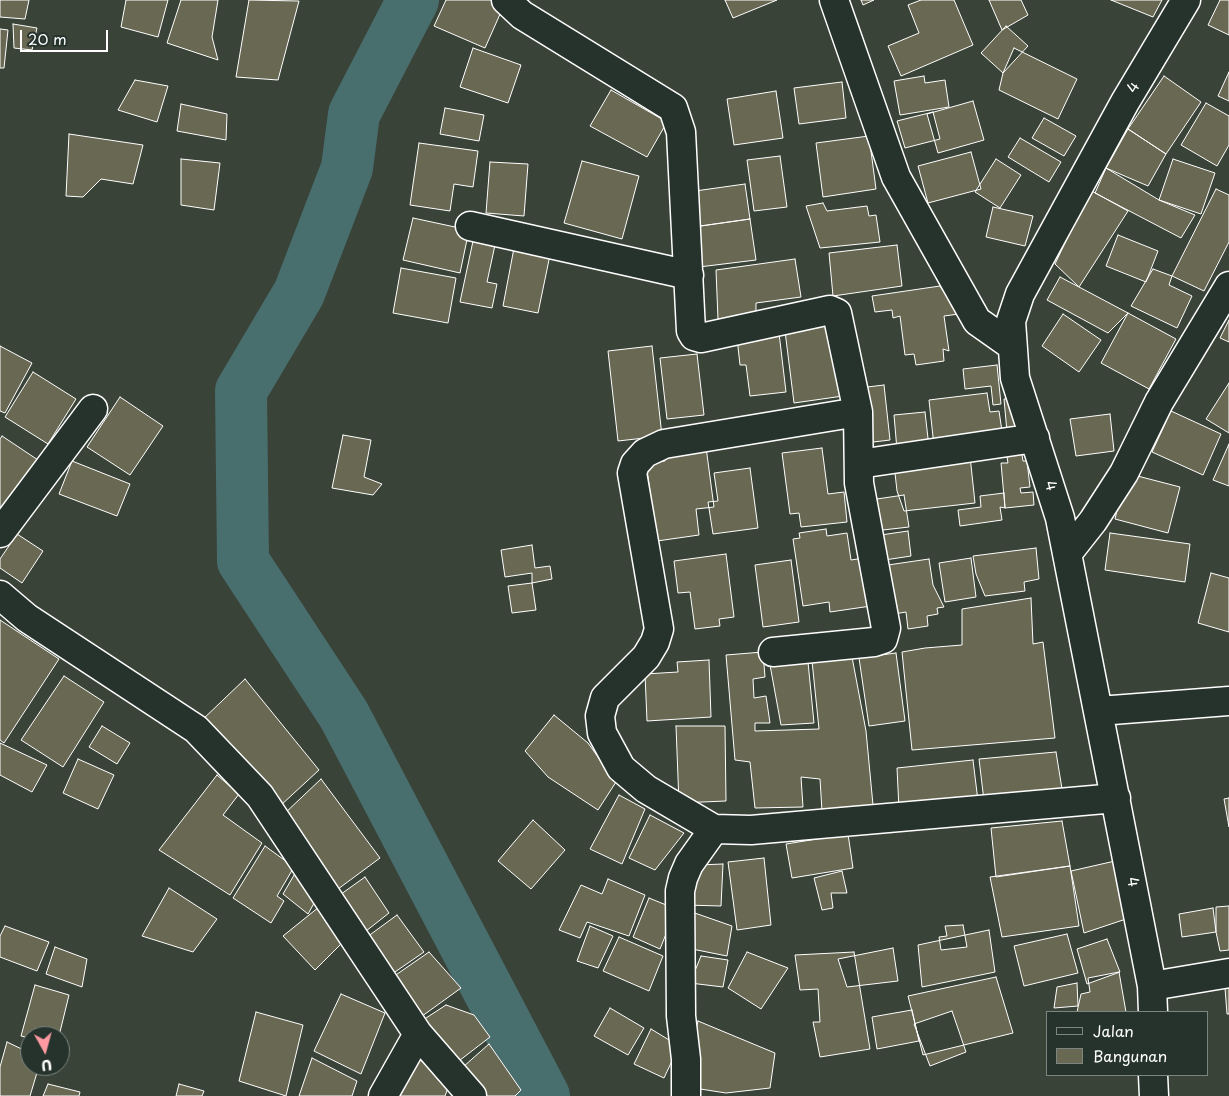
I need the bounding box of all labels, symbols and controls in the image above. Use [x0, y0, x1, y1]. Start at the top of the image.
scale bar [22, 20, 110, 52]
text: 20 m [28, 27, 67, 50]
street label: 4 [1124, 79, 1144, 97]
street label: 4 [1040, 479, 1060, 493]
street label: 4 [1122, 875, 1142, 889]
legend [1046, 1011, 1209, 1076]
text: Jalan [1093, 1019, 1134, 1042]
north arrow [20, 1026, 70, 1076]
text: Bangunan [1093, 1044, 1167, 1067]
text: U [40, 1054, 53, 1076]

